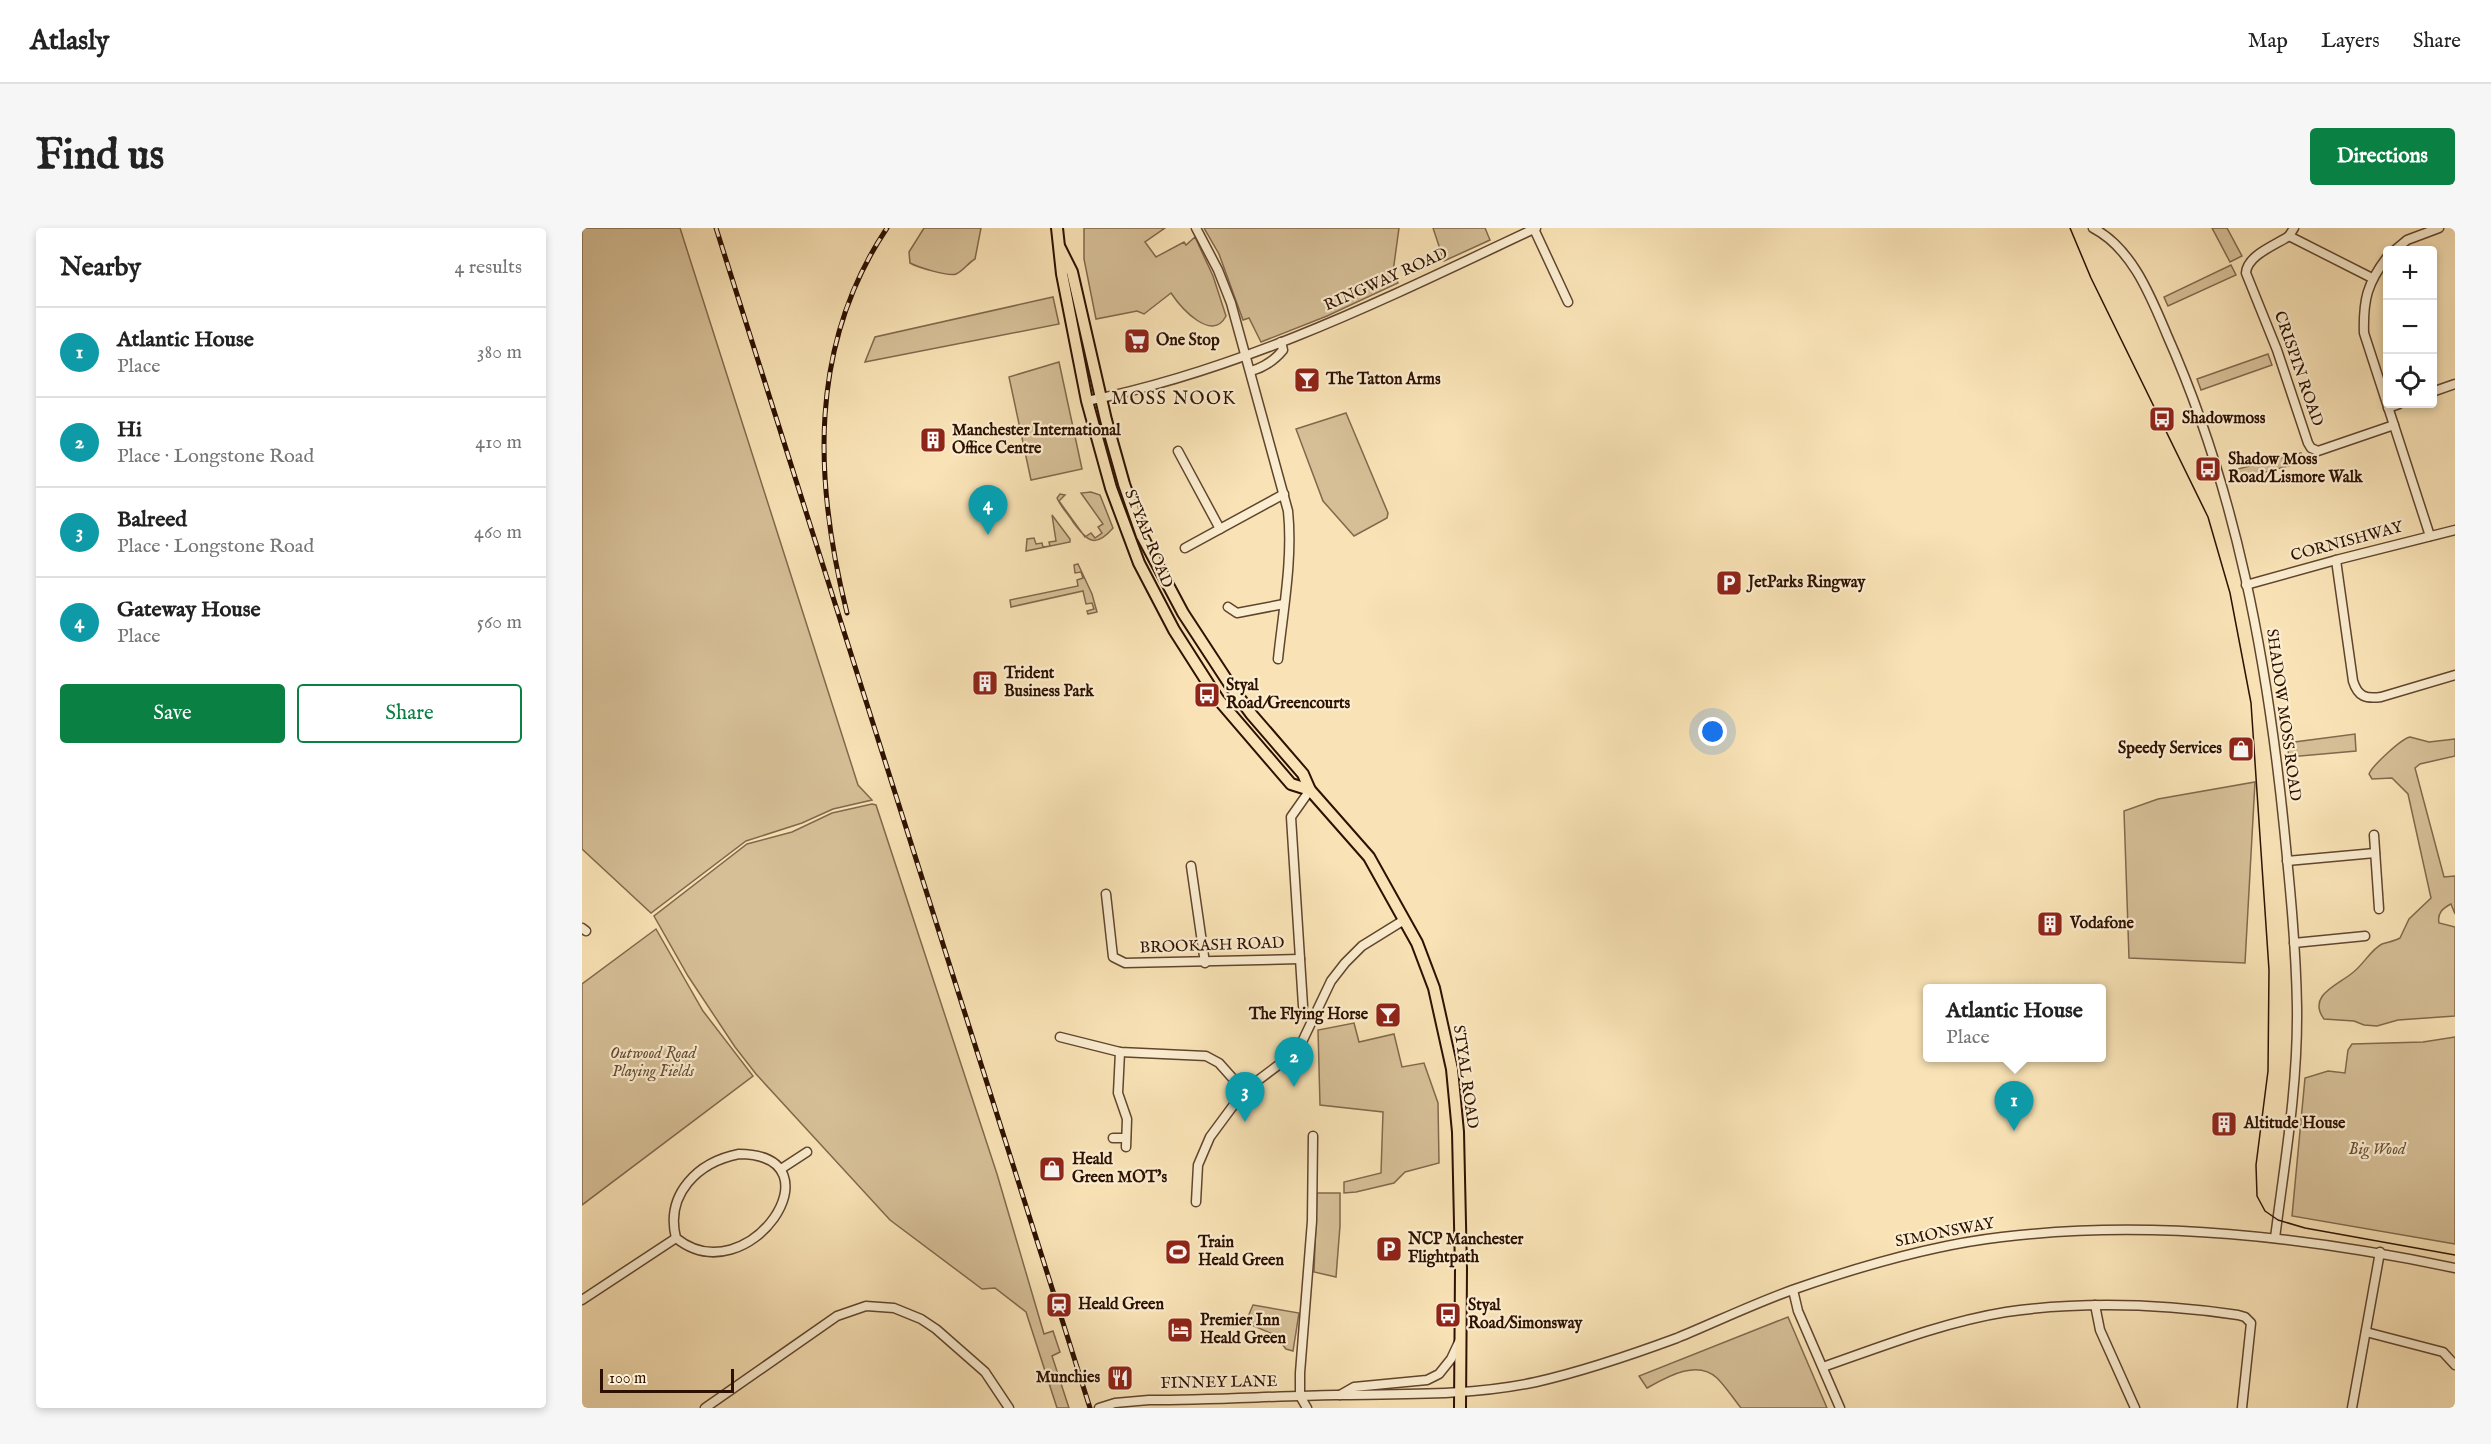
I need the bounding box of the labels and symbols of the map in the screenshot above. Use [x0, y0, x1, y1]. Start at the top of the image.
street label: RINGWAY ROAD [1321, 244, 1451, 316]
street label: CRISPIN ROAD [2269, 309, 2327, 429]
supermarket icon: One Stop [1122, 326, 1152, 356]
place label: One Stop [1156, 331, 1220, 351]
bar icon: The Tatton Arms [1292, 365, 1322, 395]
place label: The Tatton Arms [1325, 370, 1441, 390]
district label: MOSS NOOK [1111, 388, 1237, 411]
bus stop icon: Shadowmoss [2147, 404, 2177, 434]
place label: Shadowmoss [2182, 409, 2266, 429]
place label: Manchester International Office Centre [952, 421, 1121, 459]
building icon: Manchester International Office Centre [918, 425, 948, 455]
place label: Shadow Moss Road/Lismore Walk [2228, 450, 2363, 488]
bus stop icon: Shadow Moss Road/Lismore Walk [2193, 454, 2223, 484]
pin: 4 [968, 486, 1008, 535]
street label: STYAL ROAD [1119, 487, 1177, 591]
street label: CORNISHWAY [2289, 517, 2406, 567]
parking icon: JetParks Ringway [1714, 568, 1744, 598]
place label: JetParks Ringway [1746, 573, 1867, 593]
street label: SHADOW MOSS ROAD [2261, 628, 2305, 803]
place label: Trident Business Park [1003, 664, 1094, 702]
building icon: Trident Business Park [970, 668, 1000, 698]
place label: Styal Road/Greencourts [1226, 676, 1351, 714]
bus stop icon: Styal Road/Greencourts [1192, 680, 1222, 710]
your location [1698, 717, 1727, 746]
shop icon: Speedy Services [2226, 734, 2256, 764]
place label: Speedy Services [2118, 739, 2222, 759]
building icon: Vodafone [2035, 909, 2065, 939]
place label: Vodafone [2069, 914, 2134, 934]
street label: BROOKASH ROAD [1139, 933, 1285, 959]
bar icon: The Flying Horse [1373, 1000, 1403, 1030]
place label: The Flying Horse [1248, 1005, 1369, 1025]
street label: STYAL ROAD [1448, 1024, 1482, 1130]
pin: 2 [1274, 1038, 1314, 1087]
park label: Outwood Road Playing Fields [610, 1044, 698, 1082]
pin: 3 [1226, 1072, 1264, 1122]
pin: 1 [1994, 1082, 2034, 1131]
building icon: Altitude House [2209, 1109, 2239, 1139]
place label: Altitude House [2243, 1114, 2346, 1134]
park label: Big Wood [2349, 1140, 2407, 1160]
place label: Heald Green MOT's [1072, 1150, 1167, 1188]
shop icon: Heald Green MOT's [1037, 1154, 1067, 1184]
street label: SIMONSWAY [1894, 1213, 1998, 1252]
place label: NCP Manchester Flightpath [1407, 1230, 1523, 1268]
place label: Train Heald Green [1197, 1233, 1284, 1271]
parking icon: NCP Manchester Flightpath [1374, 1234, 1404, 1264]
sports icon: Train Heald Green [1163, 1237, 1193, 1267]
station icon: Heald Green [1044, 1290, 1074, 1320]
place label: Heald Green [1078, 1295, 1164, 1315]
place label: Styal Road/Simonsway [1468, 1296, 1583, 1334]
bus stop icon: Styal Road/Simonsway [1433, 1300, 1463, 1330]
place label: Premier Inn Heald Green [1200, 1311, 1286, 1349]
hotel icon: Premier Inn Heald Green [1165, 1315, 1195, 1345]
restaurant icon: Munchies [1105, 1363, 1135, 1393]
scale bar [600, 1366, 734, 1394]
place label: Munchies [1036, 1368, 1100, 1388]
street label: FINNEY LANE [1160, 1372, 1278, 1394]

